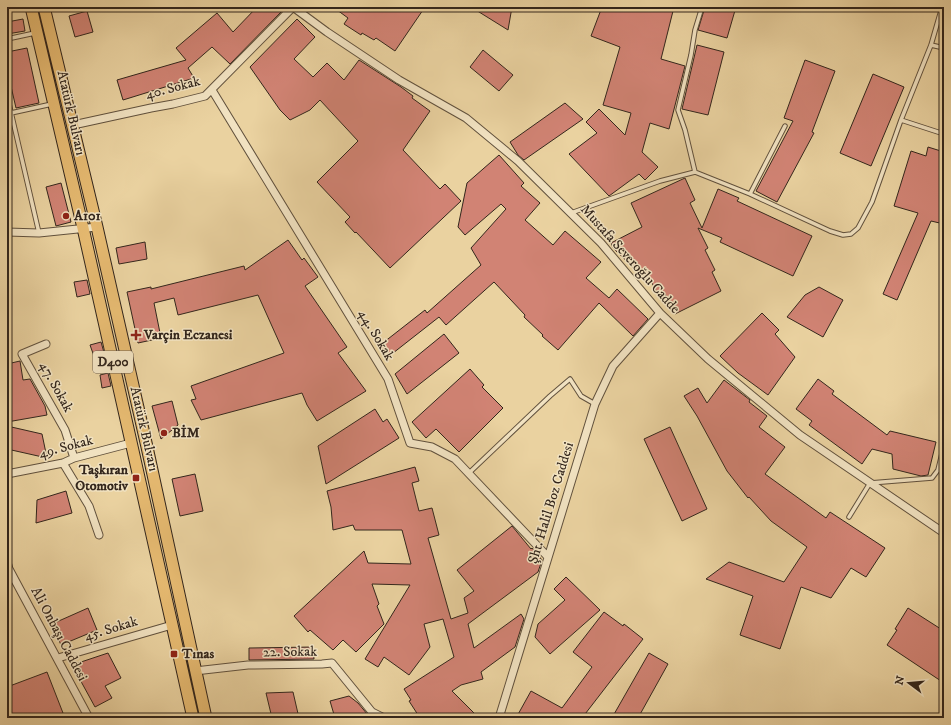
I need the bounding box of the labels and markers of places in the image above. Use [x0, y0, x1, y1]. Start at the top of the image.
place label: A101 [73, 207, 101, 225]
marker: A101 [61, 211, 71, 221]
place label: Varçin Eczanesi [143, 326, 233, 344]
marker: Varçin Eczanesi [131, 330, 141, 340]
place label: BİM [172, 424, 200, 442]
marker: BİM [159, 428, 169, 438]
place label: Taşkıran Otomotiv [75, 461, 129, 495]
marker: Taşkıran Otomotiv [131, 473, 141, 483]
place label: Tınas [181, 645, 214, 663]
marker: Tınas [169, 649, 179, 659]

